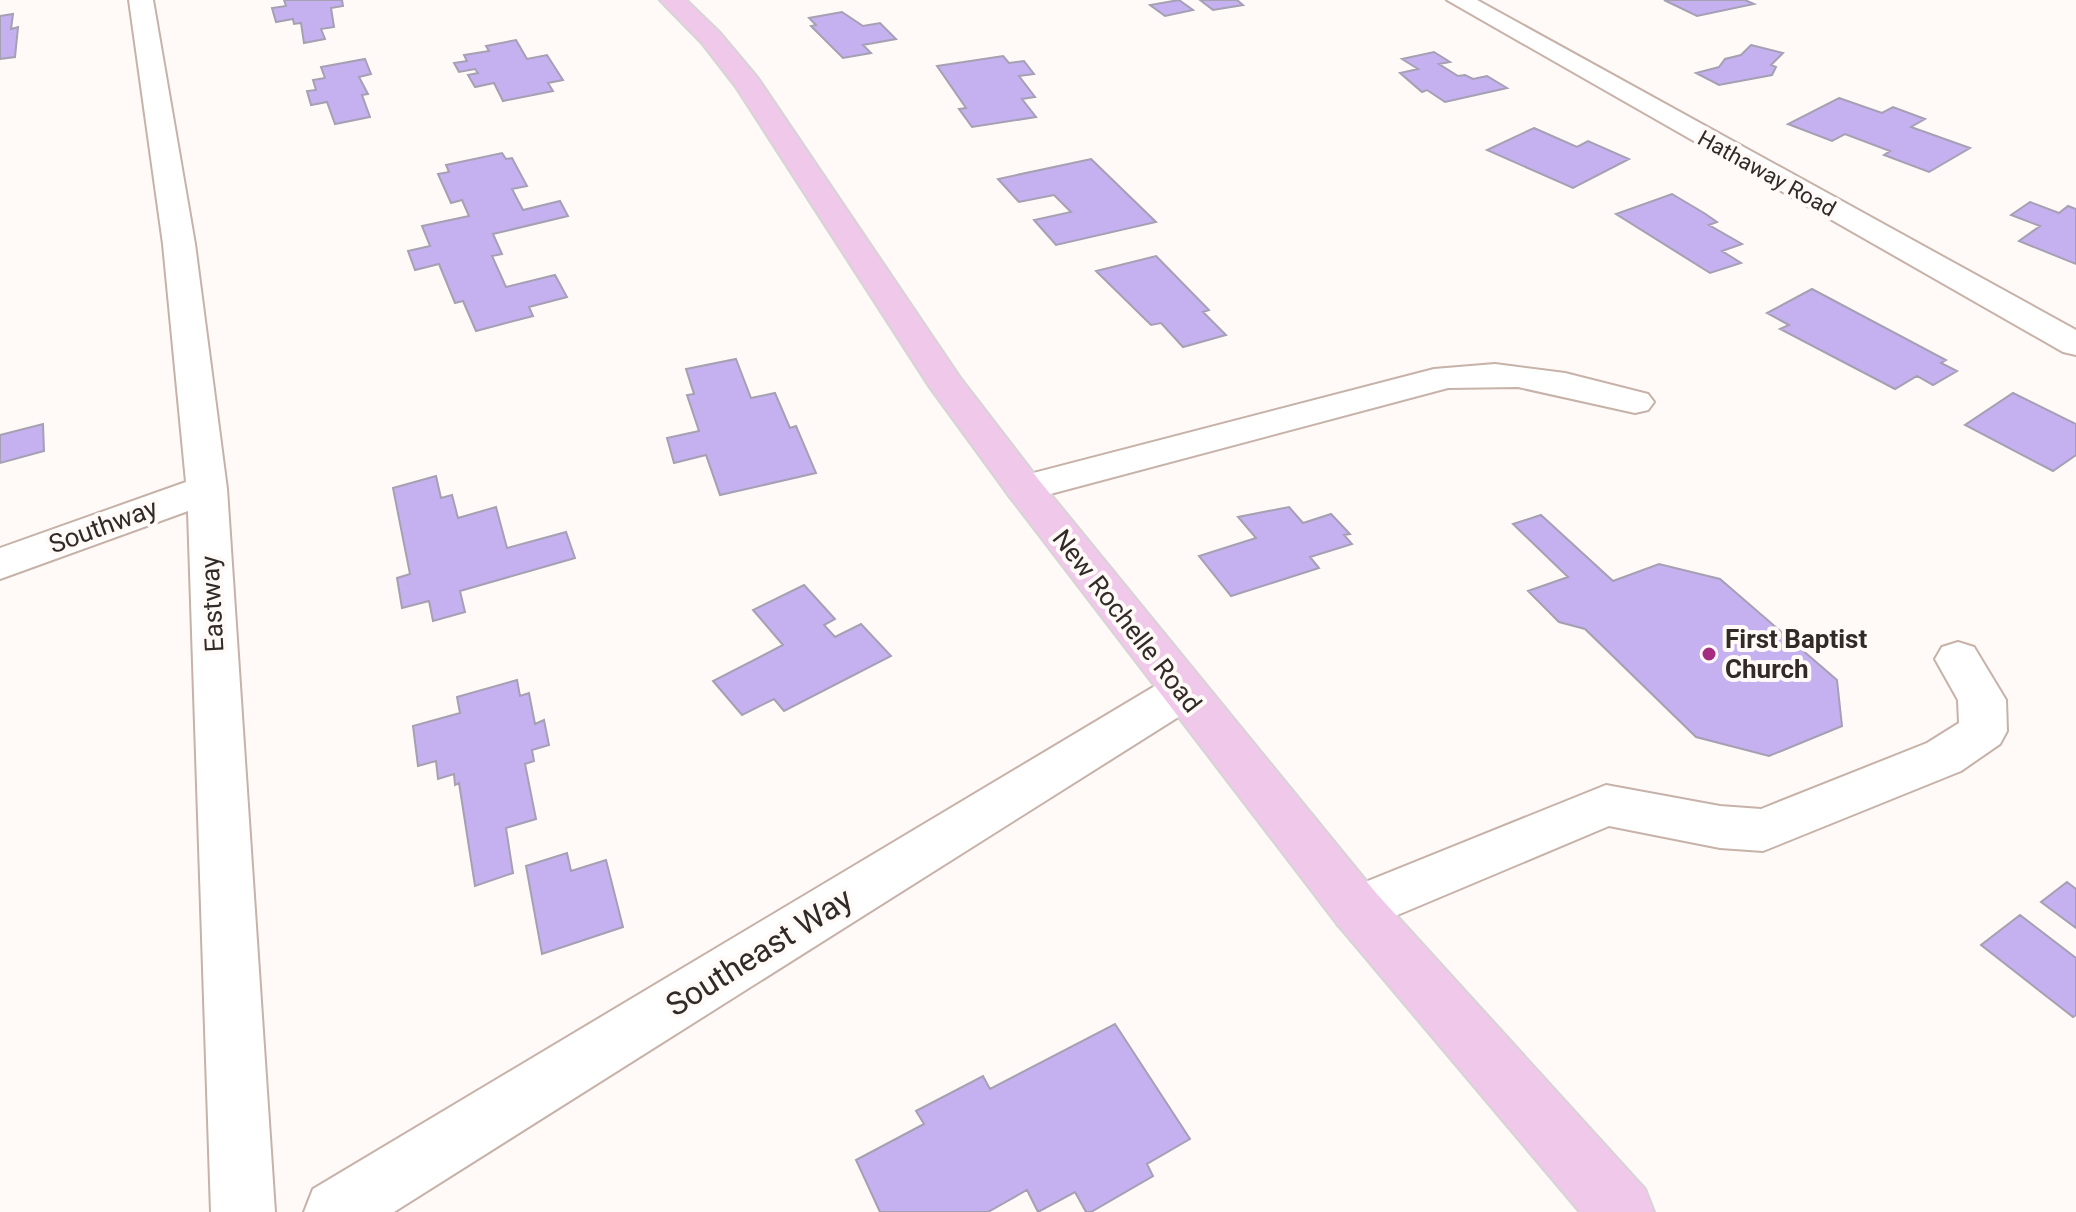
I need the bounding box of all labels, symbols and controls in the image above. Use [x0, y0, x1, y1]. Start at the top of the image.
street label: Hathaway Road [1694, 125, 1840, 222]
street label: Southway [45, 493, 161, 559]
street label: New Rochelle Road [1046, 524, 1208, 718]
street label: Eastway [194, 555, 230, 653]
place label: First Baptist Church [1725, 624, 1867, 684]
marker: First Baptist Church [1700, 645, 1718, 663]
street label: Southeast Way [659, 880, 859, 1024]

